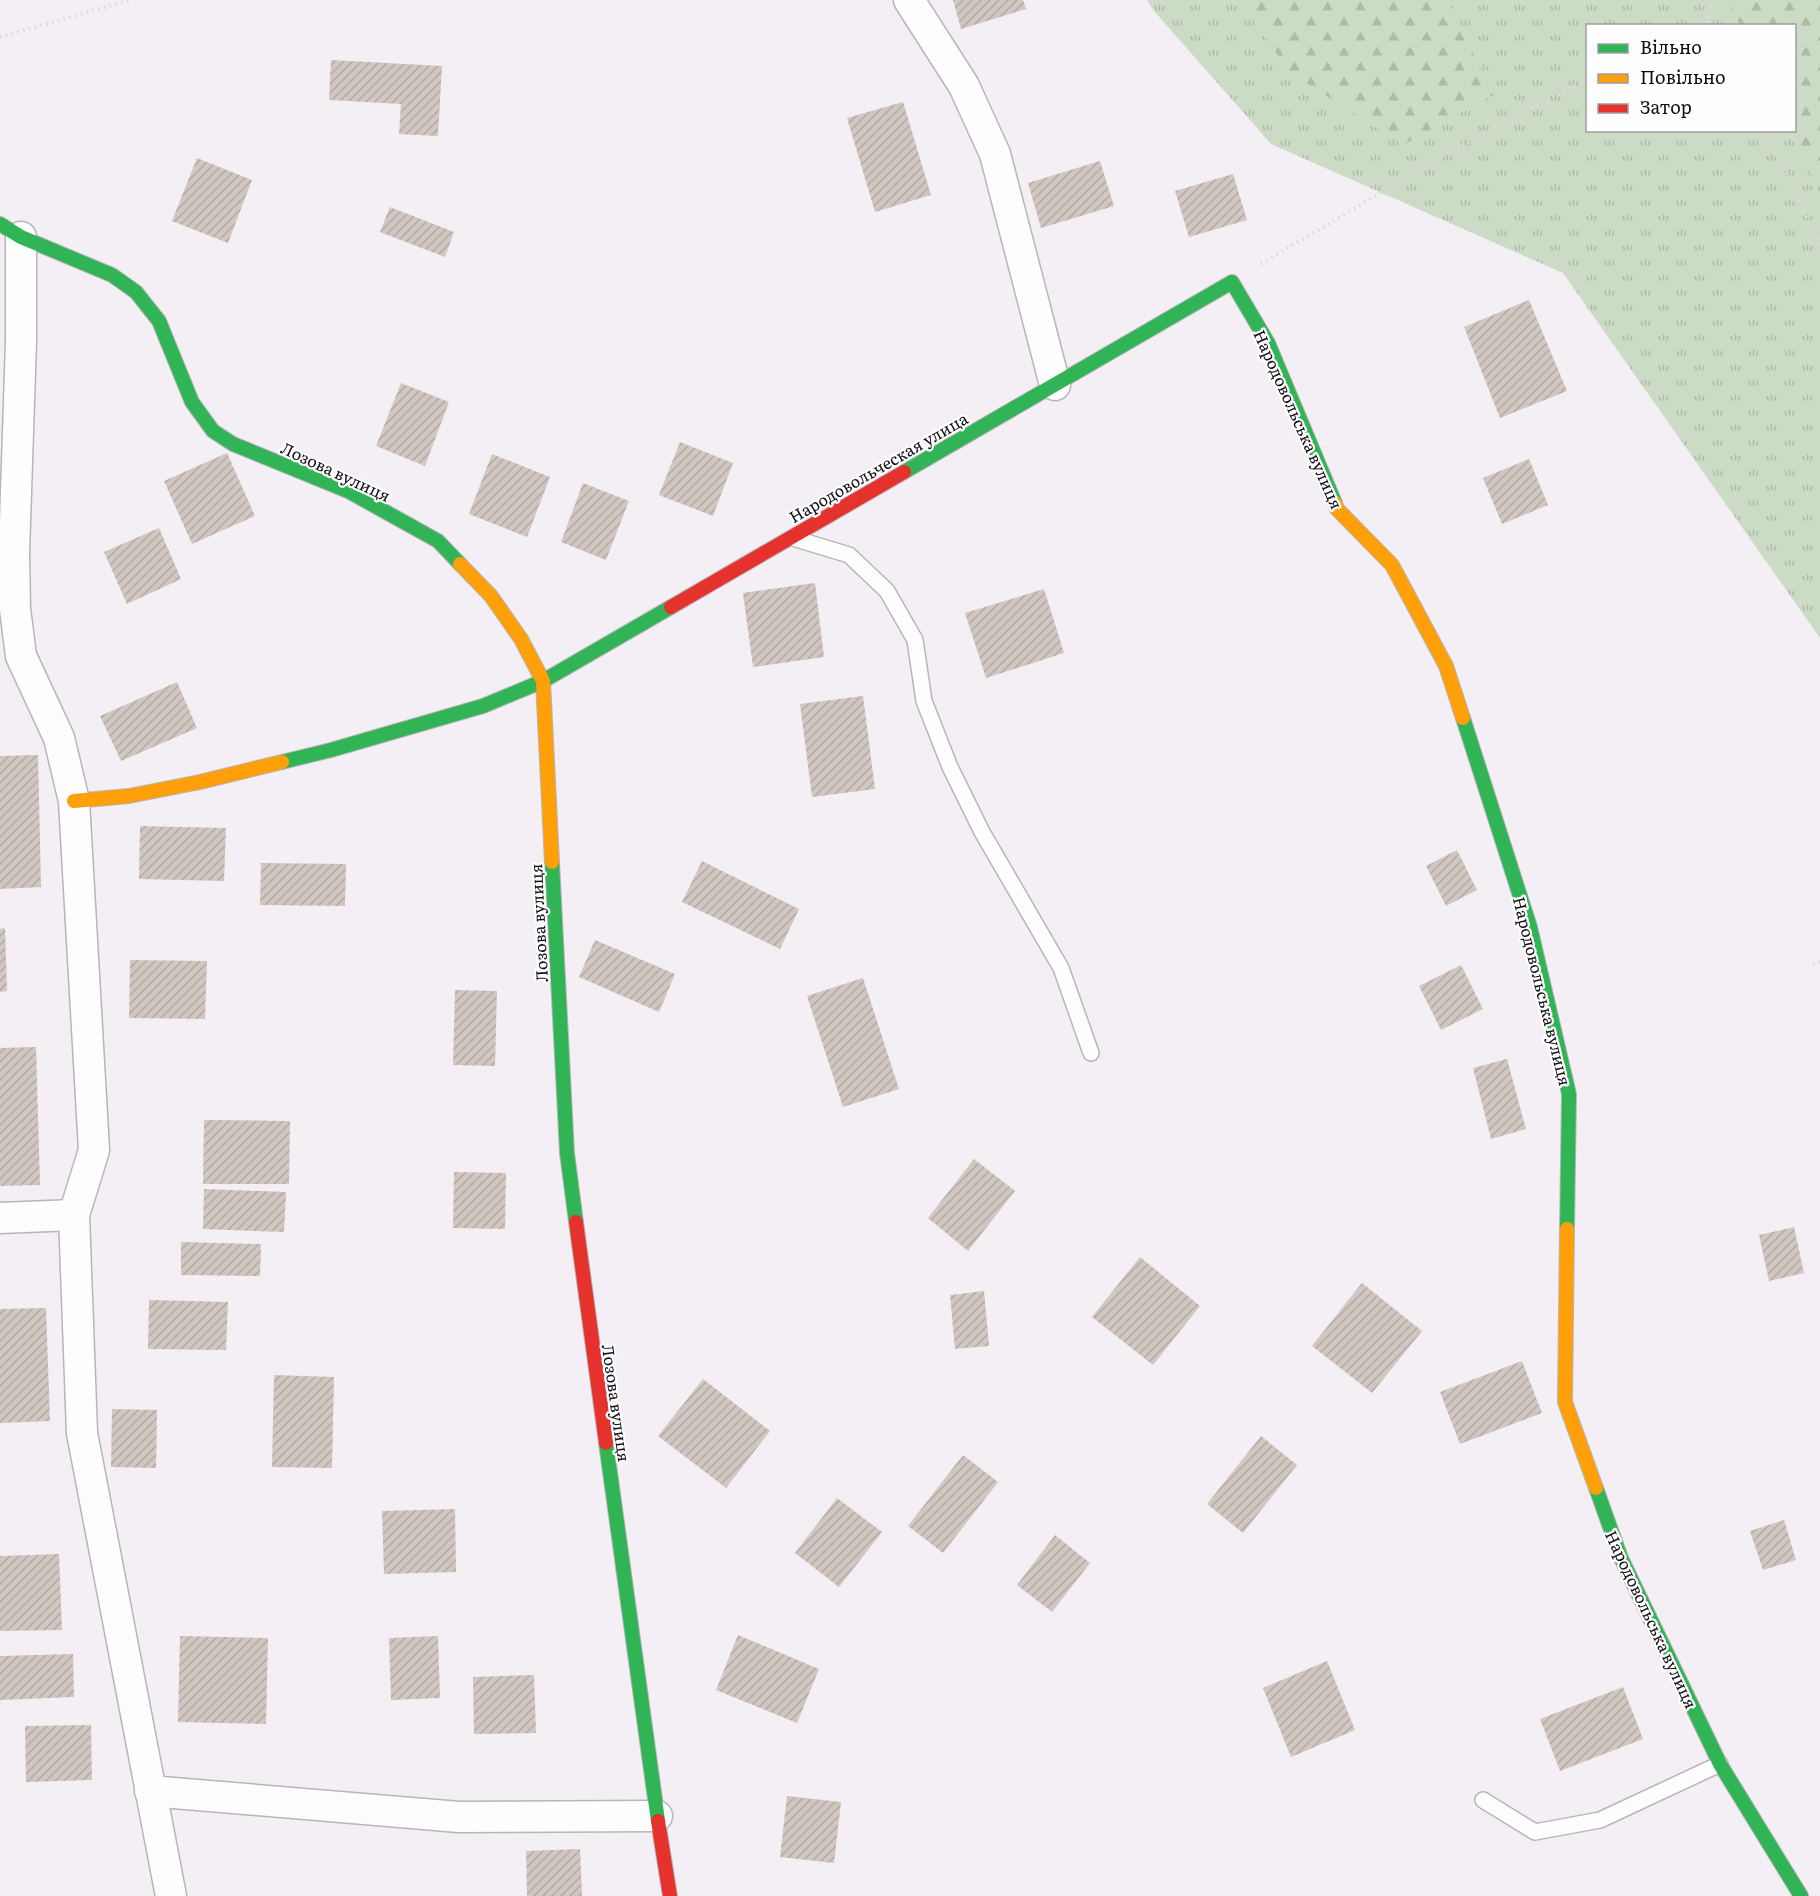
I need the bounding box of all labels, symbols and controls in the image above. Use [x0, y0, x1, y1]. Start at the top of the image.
legend [1586, 24, 1796, 132]
text: Вільно [1640, 33, 1702, 60]
text: Повільно [1640, 63, 1726, 90]
text: Затор [1640, 93, 1692, 120]
street label: Народовольська вулиця [1249, 325, 1349, 513]
street label: Народовольческая улица [784, 406, 972, 528]
street label: Лозова вулиця [277, 435, 395, 507]
street label: Лозова вулиця [523, 863, 553, 983]
street label: Народовольська вулиця [1508, 894, 1578, 1088]
street label: Лозова вулиця [597, 1343, 637, 1463]
street label: Народовольська вулиця [1600, 1526, 1704, 1712]

